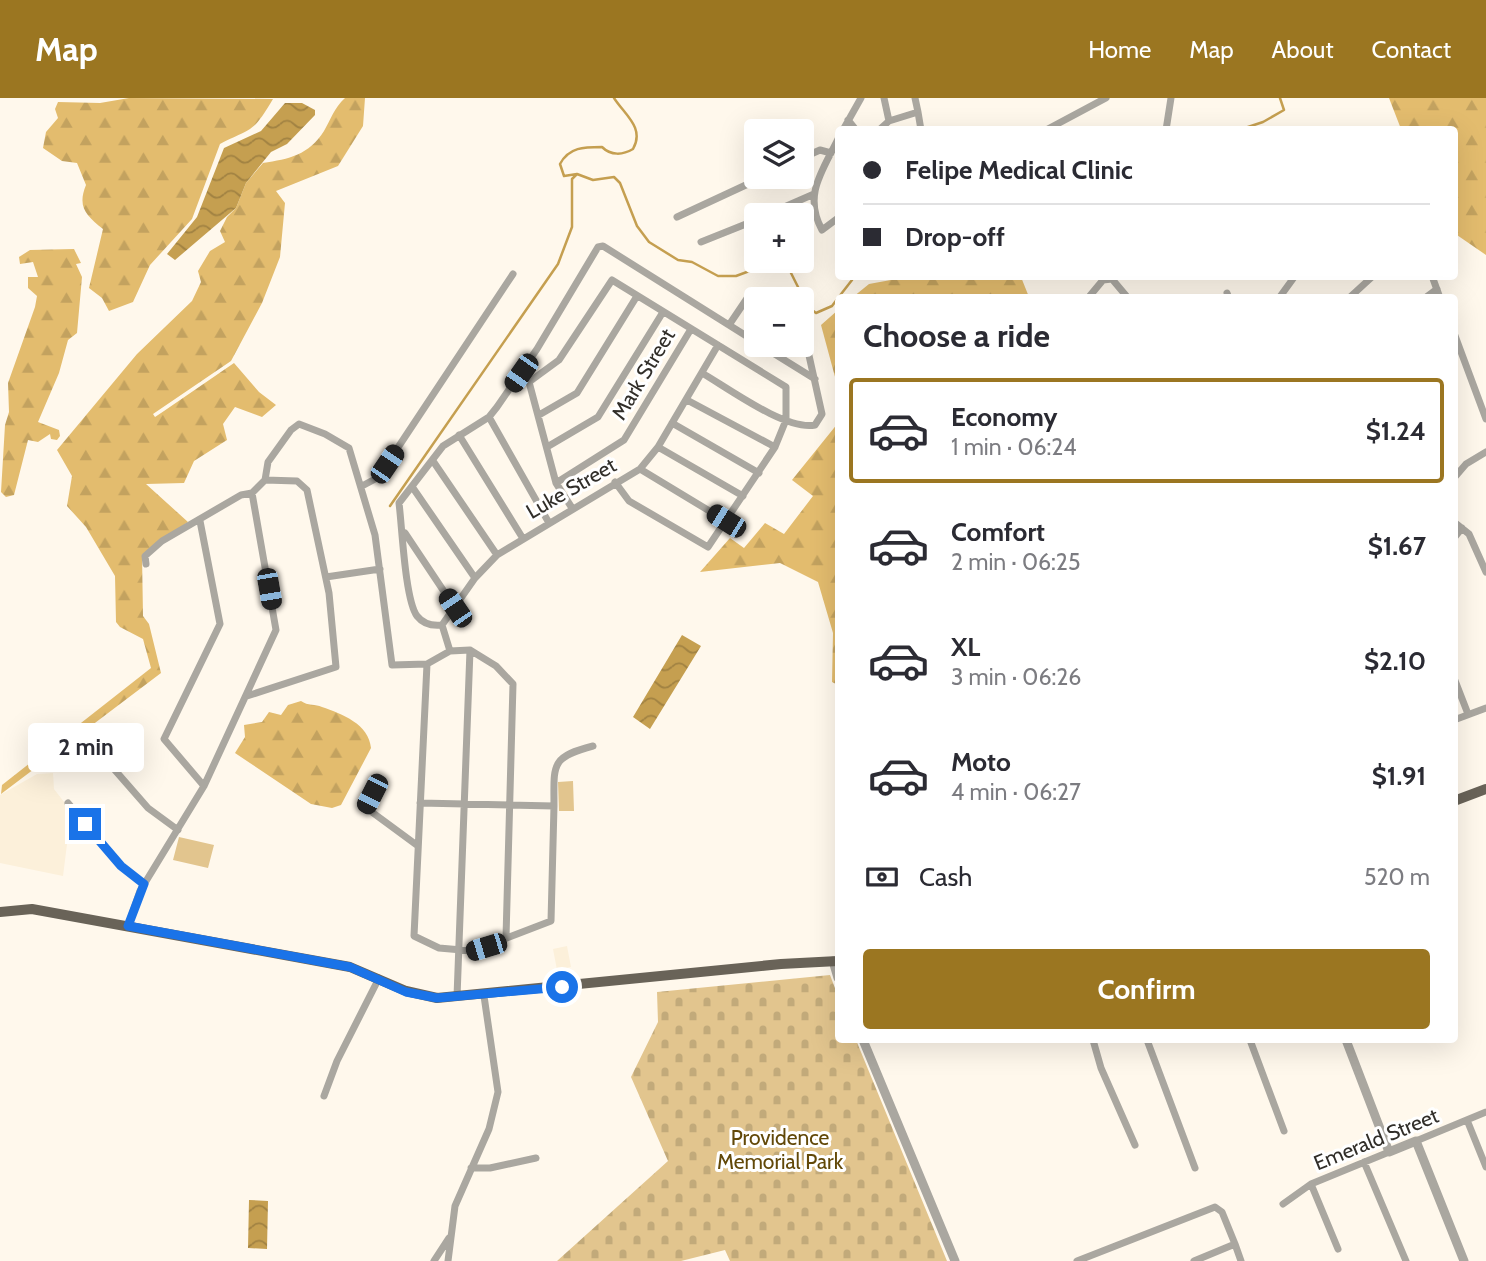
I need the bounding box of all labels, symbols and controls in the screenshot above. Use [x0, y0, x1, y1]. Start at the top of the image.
text: Map [35, 29, 98, 69]
text: Home [1088, 35, 1151, 64]
text: Map [1189, 35, 1234, 64]
text: About [1272, 35, 1334, 64]
text: Contact [1372, 35, 1451, 64]
map controls [744, 119, 814, 357]
button: layers [744, 119, 814, 189]
text: Felipe Medical Clinic [905, 154, 1133, 186]
button: + [744, 203, 814, 273]
text: Drop-off [905, 221, 1005, 253]
button: − [744, 287, 814, 357]
text: Choose a ride [863, 316, 1050, 355]
street label: Mark Street [606, 324, 680, 424]
car [501, 350, 542, 396]
icon: car [867, 399, 930, 462]
text: Economy [951, 401, 1057, 433]
text: $1.24 [1366, 415, 1426, 447]
text: 1 min · 06:24 [951, 433, 1077, 461]
car [367, 441, 408, 487]
street label: Luke Street [522, 452, 620, 524]
car [703, 501, 750, 541]
icon: car [867, 514, 930, 577]
text: Comfort [951, 516, 1045, 548]
text: $1.67 [1368, 530, 1426, 562]
text: 2 min · 06:25 [951, 548, 1080, 576]
car [256, 566, 283, 612]
car [435, 585, 476, 631]
icon: car [867, 629, 930, 692]
text: XL [951, 631, 980, 663]
text: $2.10 [1364, 645, 1426, 677]
text: 3 min · 06:26 [951, 663, 1081, 691]
callout: 2 min [27, 722, 143, 772]
text: 2 min [58, 733, 114, 761]
icon: car [867, 744, 930, 807]
text: Moto [951, 746, 1011, 778]
text: $1.91 [1372, 760, 1426, 792]
car [354, 771, 391, 817]
text: 4 min · 06:27 [951, 778, 1081, 806]
route end [69, 808, 101, 840]
icon: cash [863, 858, 901, 896]
text: Cash [919, 861, 972, 893]
text: 520 m [1364, 863, 1430, 891]
car [463, 931, 510, 963]
button: Confirm [863, 949, 1430, 1029]
route start [546, 971, 578, 1003]
street label: Emerald Street [1310, 1103, 1442, 1175]
park label: Providence Memorial Park [717, 1125, 844, 1174]

